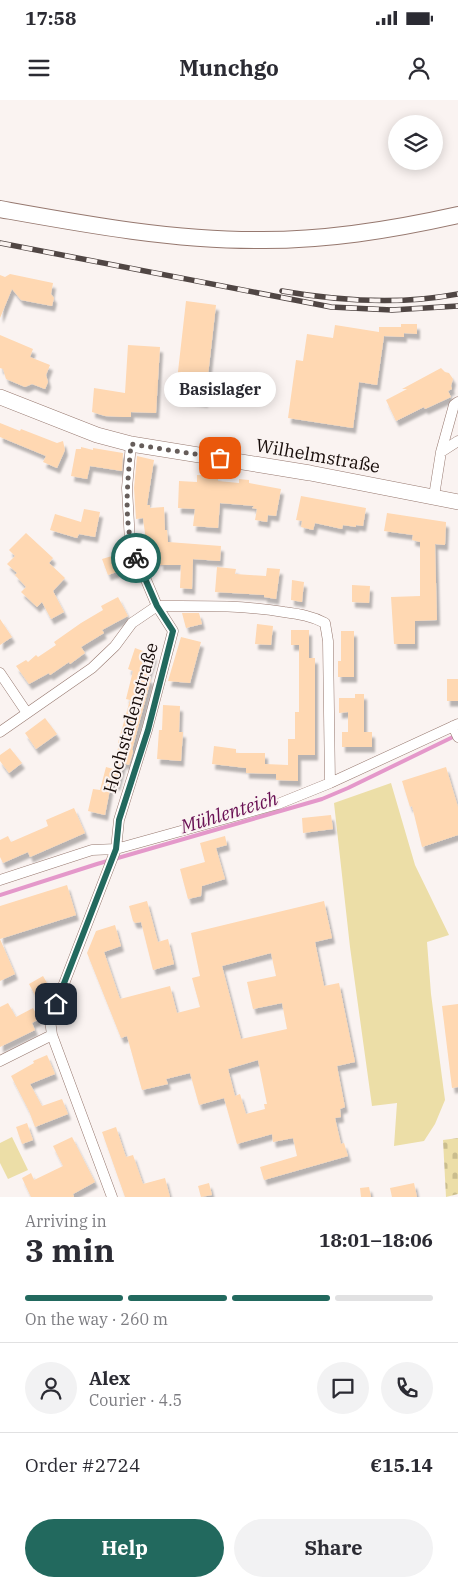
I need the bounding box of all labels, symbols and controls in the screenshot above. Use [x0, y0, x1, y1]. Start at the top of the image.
text: 17:58 [25, 6, 76, 30]
text: Munchgo [179, 53, 279, 82]
icon: menu [25, 54, 53, 82]
icon: person [405, 54, 433, 82]
map controls [388, 115, 443, 170]
button: layers [388, 115, 443, 170]
callout: Basislager [164, 373, 276, 408]
text: Basislager [179, 379, 261, 399]
street label: Wilhelmstraße [254, 433, 382, 478]
pin [199, 437, 241, 479]
icon: bag [206, 444, 234, 472]
courier [111, 533, 161, 583]
icon: bike [122, 544, 150, 572]
street label: Hochstadenstraße [98, 640, 163, 796]
water label: Mühlenteich [177, 786, 281, 838]
pin [35, 983, 77, 1025]
icon: home [42, 990, 70, 1018]
text: Arriving in [25, 1211, 107, 1231]
text: 18:01–18:06 [319, 1228, 433, 1252]
text: 3 min [25, 1229, 115, 1271]
text: On the way · 260 m [25, 1309, 168, 1329]
button: person [25, 1362, 77, 1414]
button: chat [317, 1362, 369, 1414]
button: phone [381, 1362, 433, 1414]
text: Alex [89, 1366, 130, 1390]
text: Courier · 4.5 [89, 1390, 182, 1410]
text: Order #2724 [25, 1453, 140, 1477]
text: €15.14 [370, 1453, 433, 1477]
button: Help [25, 1519, 224, 1577]
button: Share [234, 1519, 433, 1577]

